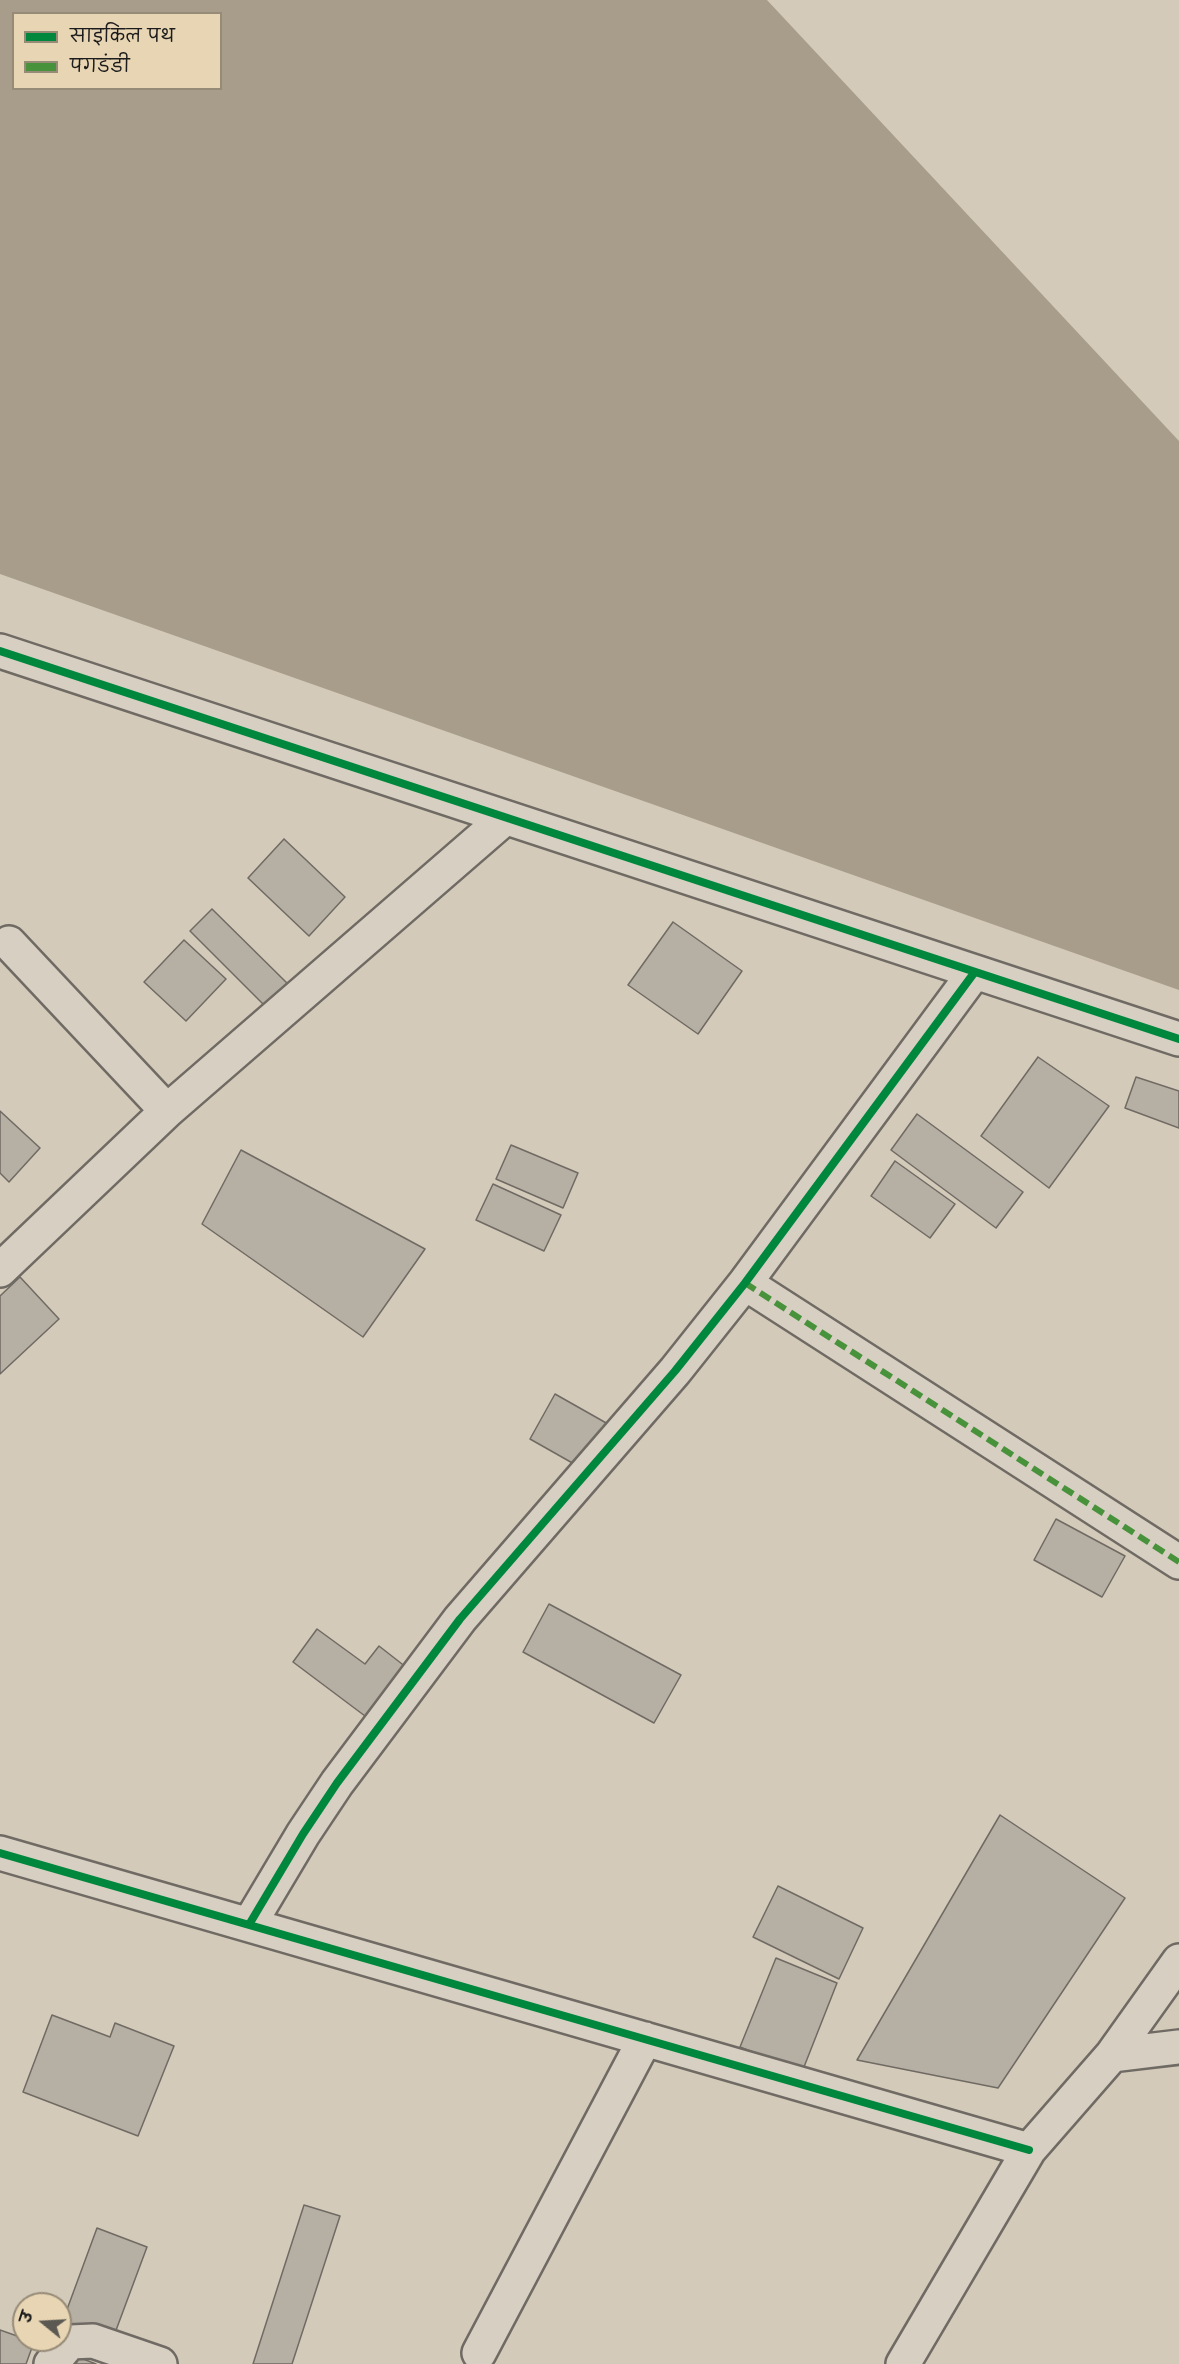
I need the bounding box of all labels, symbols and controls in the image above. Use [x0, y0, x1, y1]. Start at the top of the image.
legend [12, 12, 222, 90]
text: साइकिल पथ [70, 26, 175, 47]
text: पगडंडी [70, 56, 130, 77]
north arrow [12, 2292, 72, 2352]
text: उ [17, 2309, 37, 2325]

